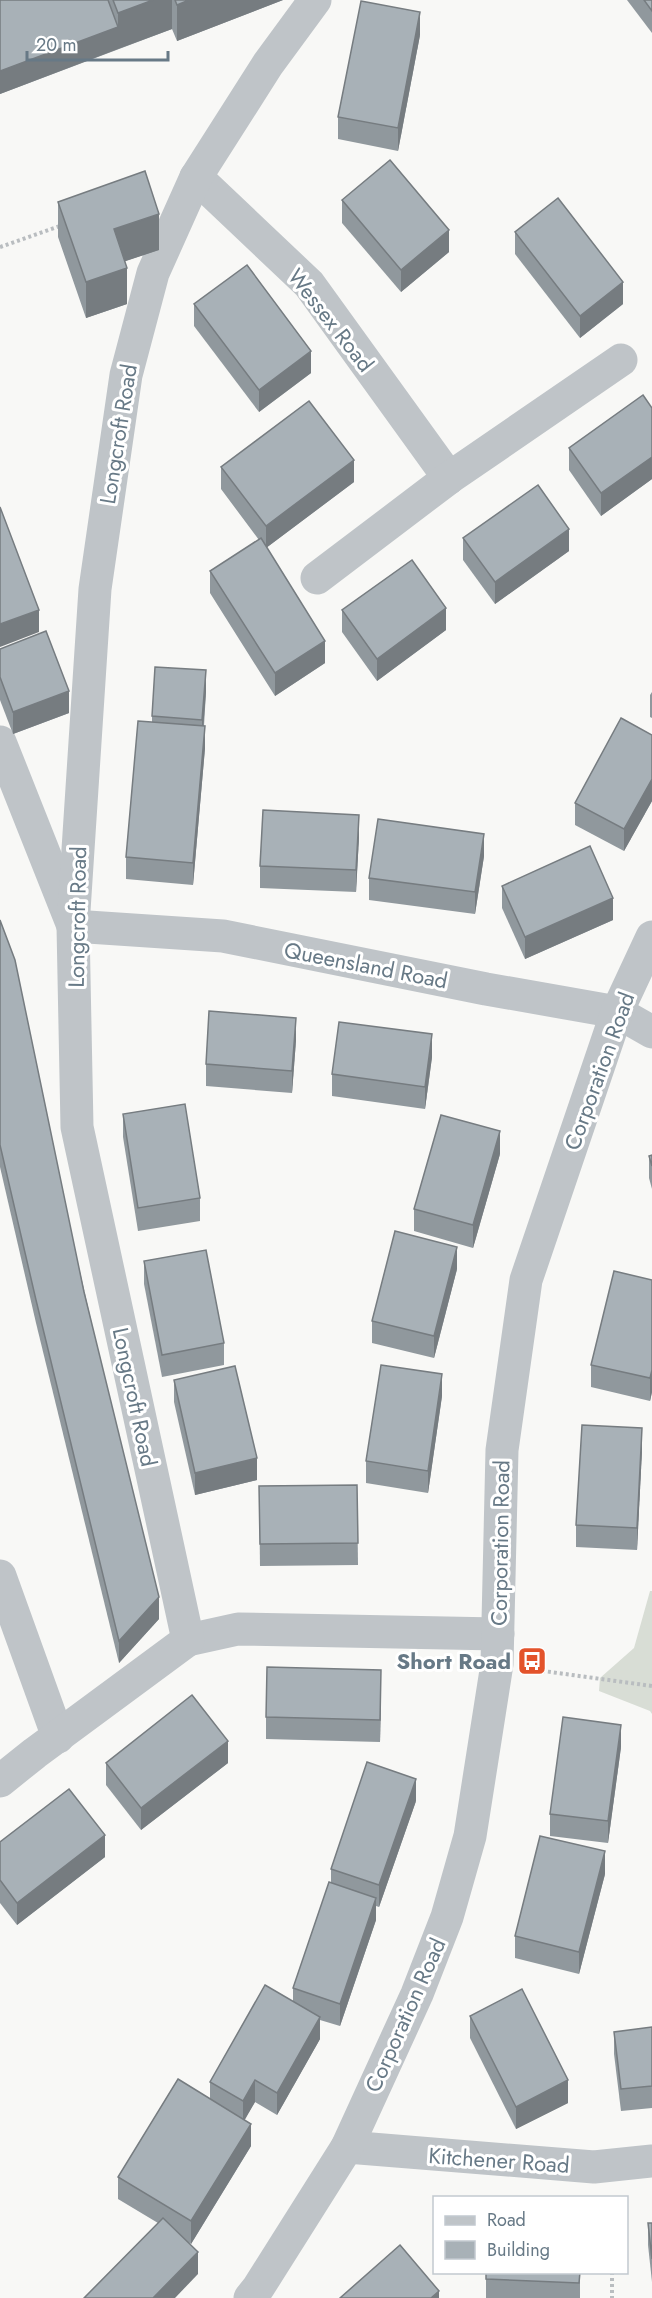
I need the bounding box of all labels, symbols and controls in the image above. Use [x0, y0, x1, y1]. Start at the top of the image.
scale bar [27, 24, 168, 62]
text: 20 m [36, 32, 76, 58]
street label: Wessex Road [280, 262, 382, 378]
street label: Longcroft Road [91, 362, 145, 506]
street label: Longcroft Road [60, 846, 94, 988]
street label: Queensland Road [282, 933, 450, 997]
street label: Corporation Road [556, 988, 642, 1154]
street label: Longcroft Road [105, 1325, 165, 1469]
street label: Corporation Road [483, 1460, 517, 1626]
place label: Short Road [396, 1645, 511, 1677]
bus stop icon: Short Road [516, 1645, 548, 1677]
street label: Corporation Road [357, 1933, 453, 2097]
street label: Kitchener Road [427, 2139, 571, 2181]
legend [433, 2196, 628, 2274]
text: Road [487, 2207, 526, 2233]
text: Building [487, 2237, 550, 2263]

